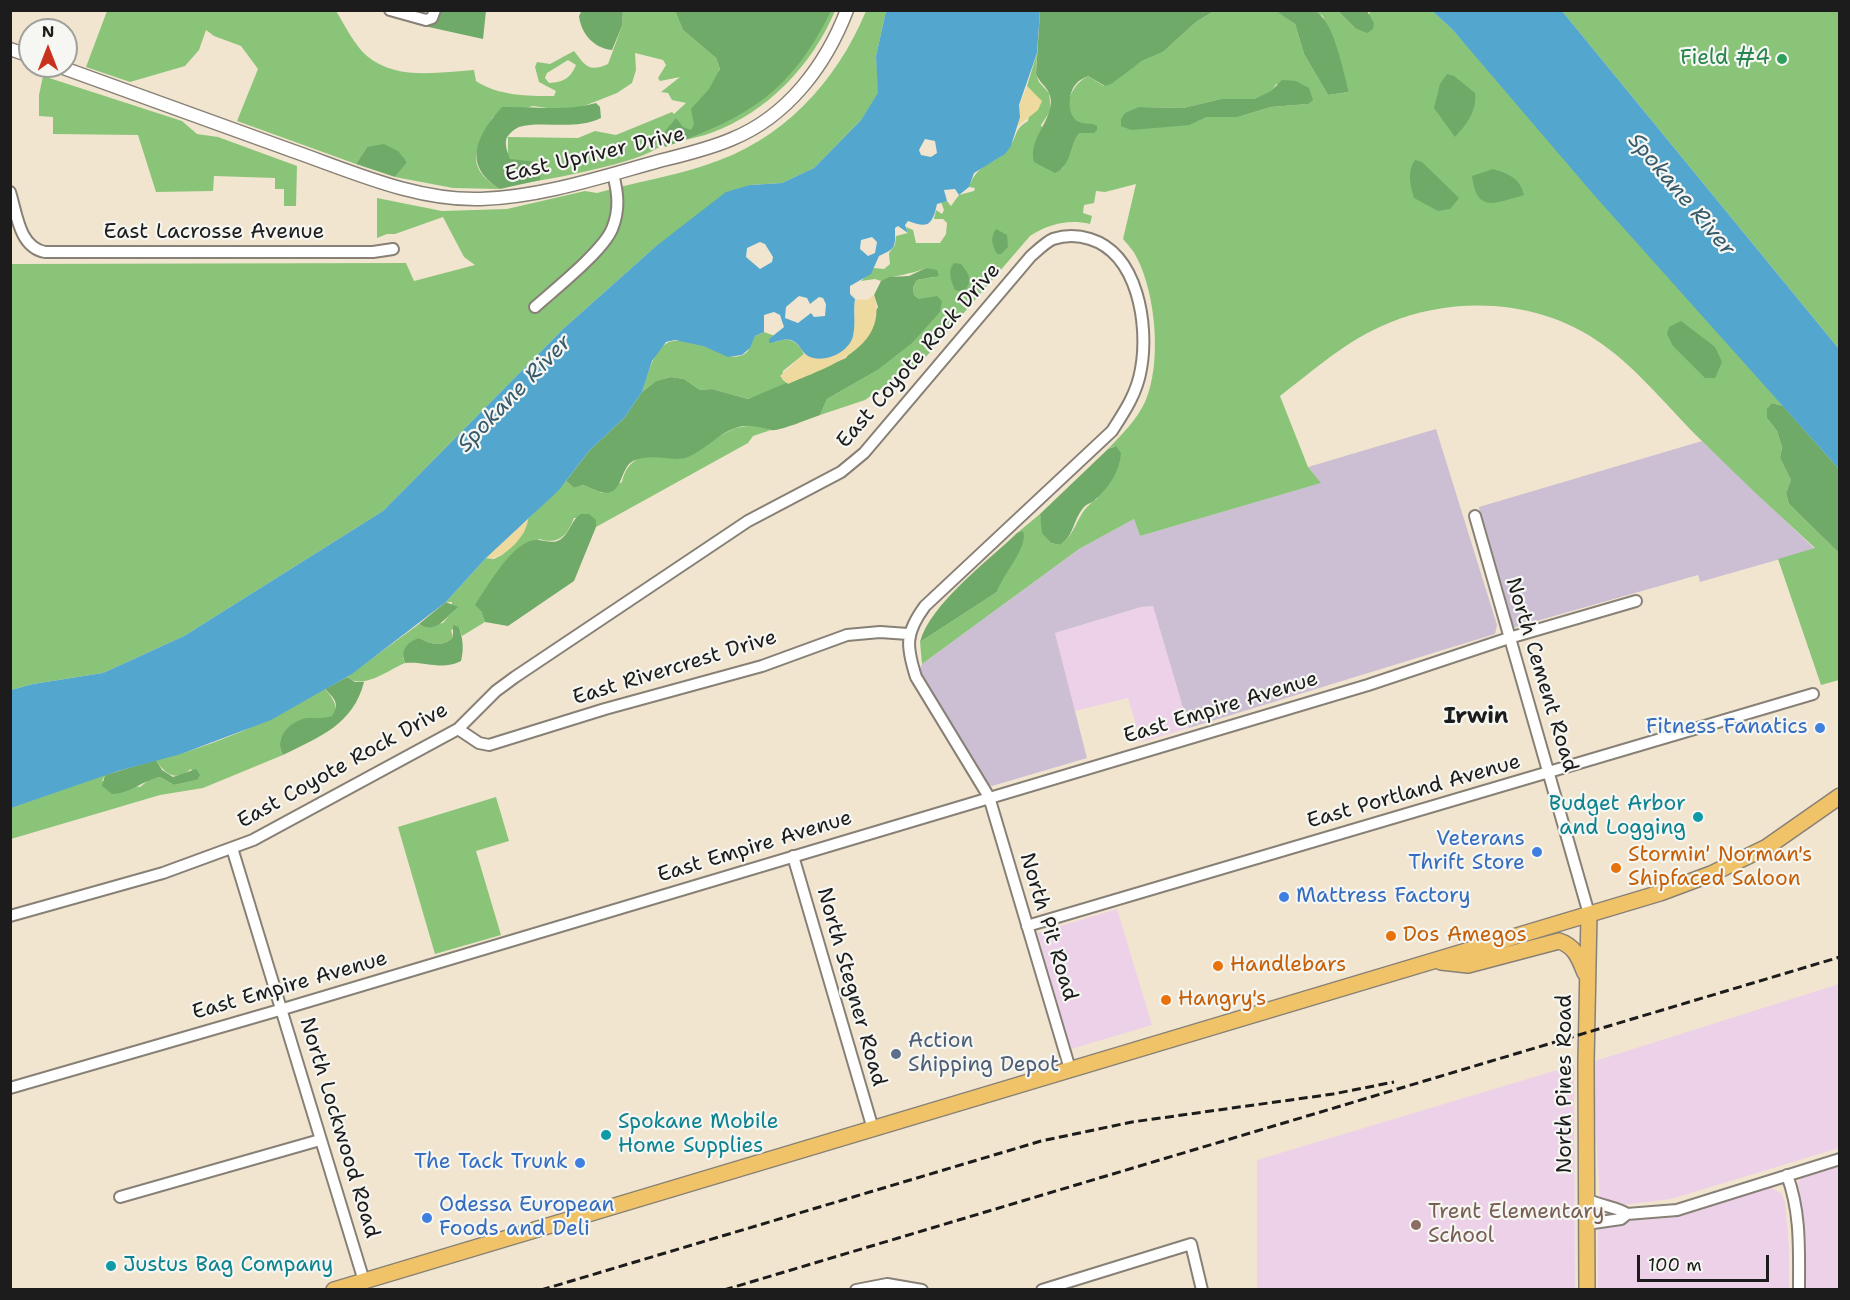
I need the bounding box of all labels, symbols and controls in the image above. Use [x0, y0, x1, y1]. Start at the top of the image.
north arrow [18, 18, 78, 78]
text: N [42, 21, 54, 42]
place label: Field #4 [1680, 46, 1770, 72]
marker: Field #4 [1775, 52, 1789, 66]
street label: East Upriver Drive [503, 122, 687, 188]
water label: Spokane River [1622, 128, 1740, 262]
street label: East Lacrosse Avenue [104, 220, 324, 246]
street label: East Coyote Rock Drive [832, 258, 1006, 454]
water label: Spokane River [452, 330, 578, 458]
street label: North Cement Road [1499, 575, 1583, 775]
street label: East Rivercrest Drive [570, 625, 780, 711]
street label: East Empire Avenue [1121, 666, 1321, 750]
street label: East Coyote Rock Drive [233, 698, 453, 834]
district label: Irwin [1444, 704, 1508, 730]
place label: Fitness Fanatics [1646, 715, 1808, 741]
marker: Fitness Fanatics [1813, 721, 1827, 735]
street label: East Portland Avenue [1304, 749, 1524, 835]
place label: Budget Arbor and Logging [1549, 792, 1686, 842]
street label: East Empire Avenue [655, 805, 855, 889]
marker: Budget Arbor and Logging [1691, 810, 1705, 824]
place label: Veterans Thrift Store [1408, 827, 1525, 877]
place label: Stormin' Norman's Shipfaced Saloon [1628, 843, 1812, 893]
marker: Veterans Thrift Store [1530, 845, 1544, 859]
street label: North Pit Road [1014, 850, 1082, 1004]
marker: Stormin' Norman's Shipfaced Saloon [1609, 861, 1623, 875]
place label: Mattress Factory [1296, 884, 1470, 910]
street label: North Stegner Road [811, 885, 891, 1089]
marker: Mattress Factory [1277, 890, 1291, 904]
place label: Dos Amegos [1403, 923, 1527, 949]
marker: Dos Amegos [1384, 929, 1398, 943]
street label: East Empire Avenue [190, 946, 390, 1026]
place label: Handlebars [1230, 953, 1346, 979]
marker: Handlebars [1211, 959, 1225, 973]
place label: Hangry's [1178, 987, 1266, 1013]
marker: Hangry's [1159, 993, 1173, 1007]
street label: North Pines Road [1553, 994, 1579, 1174]
street label: North Lockwood Road [293, 1015, 385, 1241]
place label: Action Shipping Depot [908, 1029, 1059, 1079]
marker: Action Shipping Depot [889, 1047, 903, 1061]
place label: Spokane Mobile Home Supplies [618, 1110, 779, 1160]
marker: Spokane Mobile Home Supplies [599, 1128, 613, 1142]
place label: The Tack Trunk [414, 1150, 568, 1176]
marker: The Tack Trunk [573, 1156, 587, 1170]
place label: Odessa European Foods and Deli [439, 1193, 614, 1243]
place label: Trent Elementary School [1428, 1200, 1604, 1250]
marker: Odessa European Foods and Deli [420, 1211, 434, 1225]
marker: Trent Elementary School [1409, 1218, 1423, 1232]
scale bar [1640, 1243, 1772, 1281]
place label: Justus Bag Company [123, 1253, 333, 1279]
text: 100 m [1648, 1253, 1702, 1277]
marker: Justus Bag Company [104, 1259, 118, 1273]

